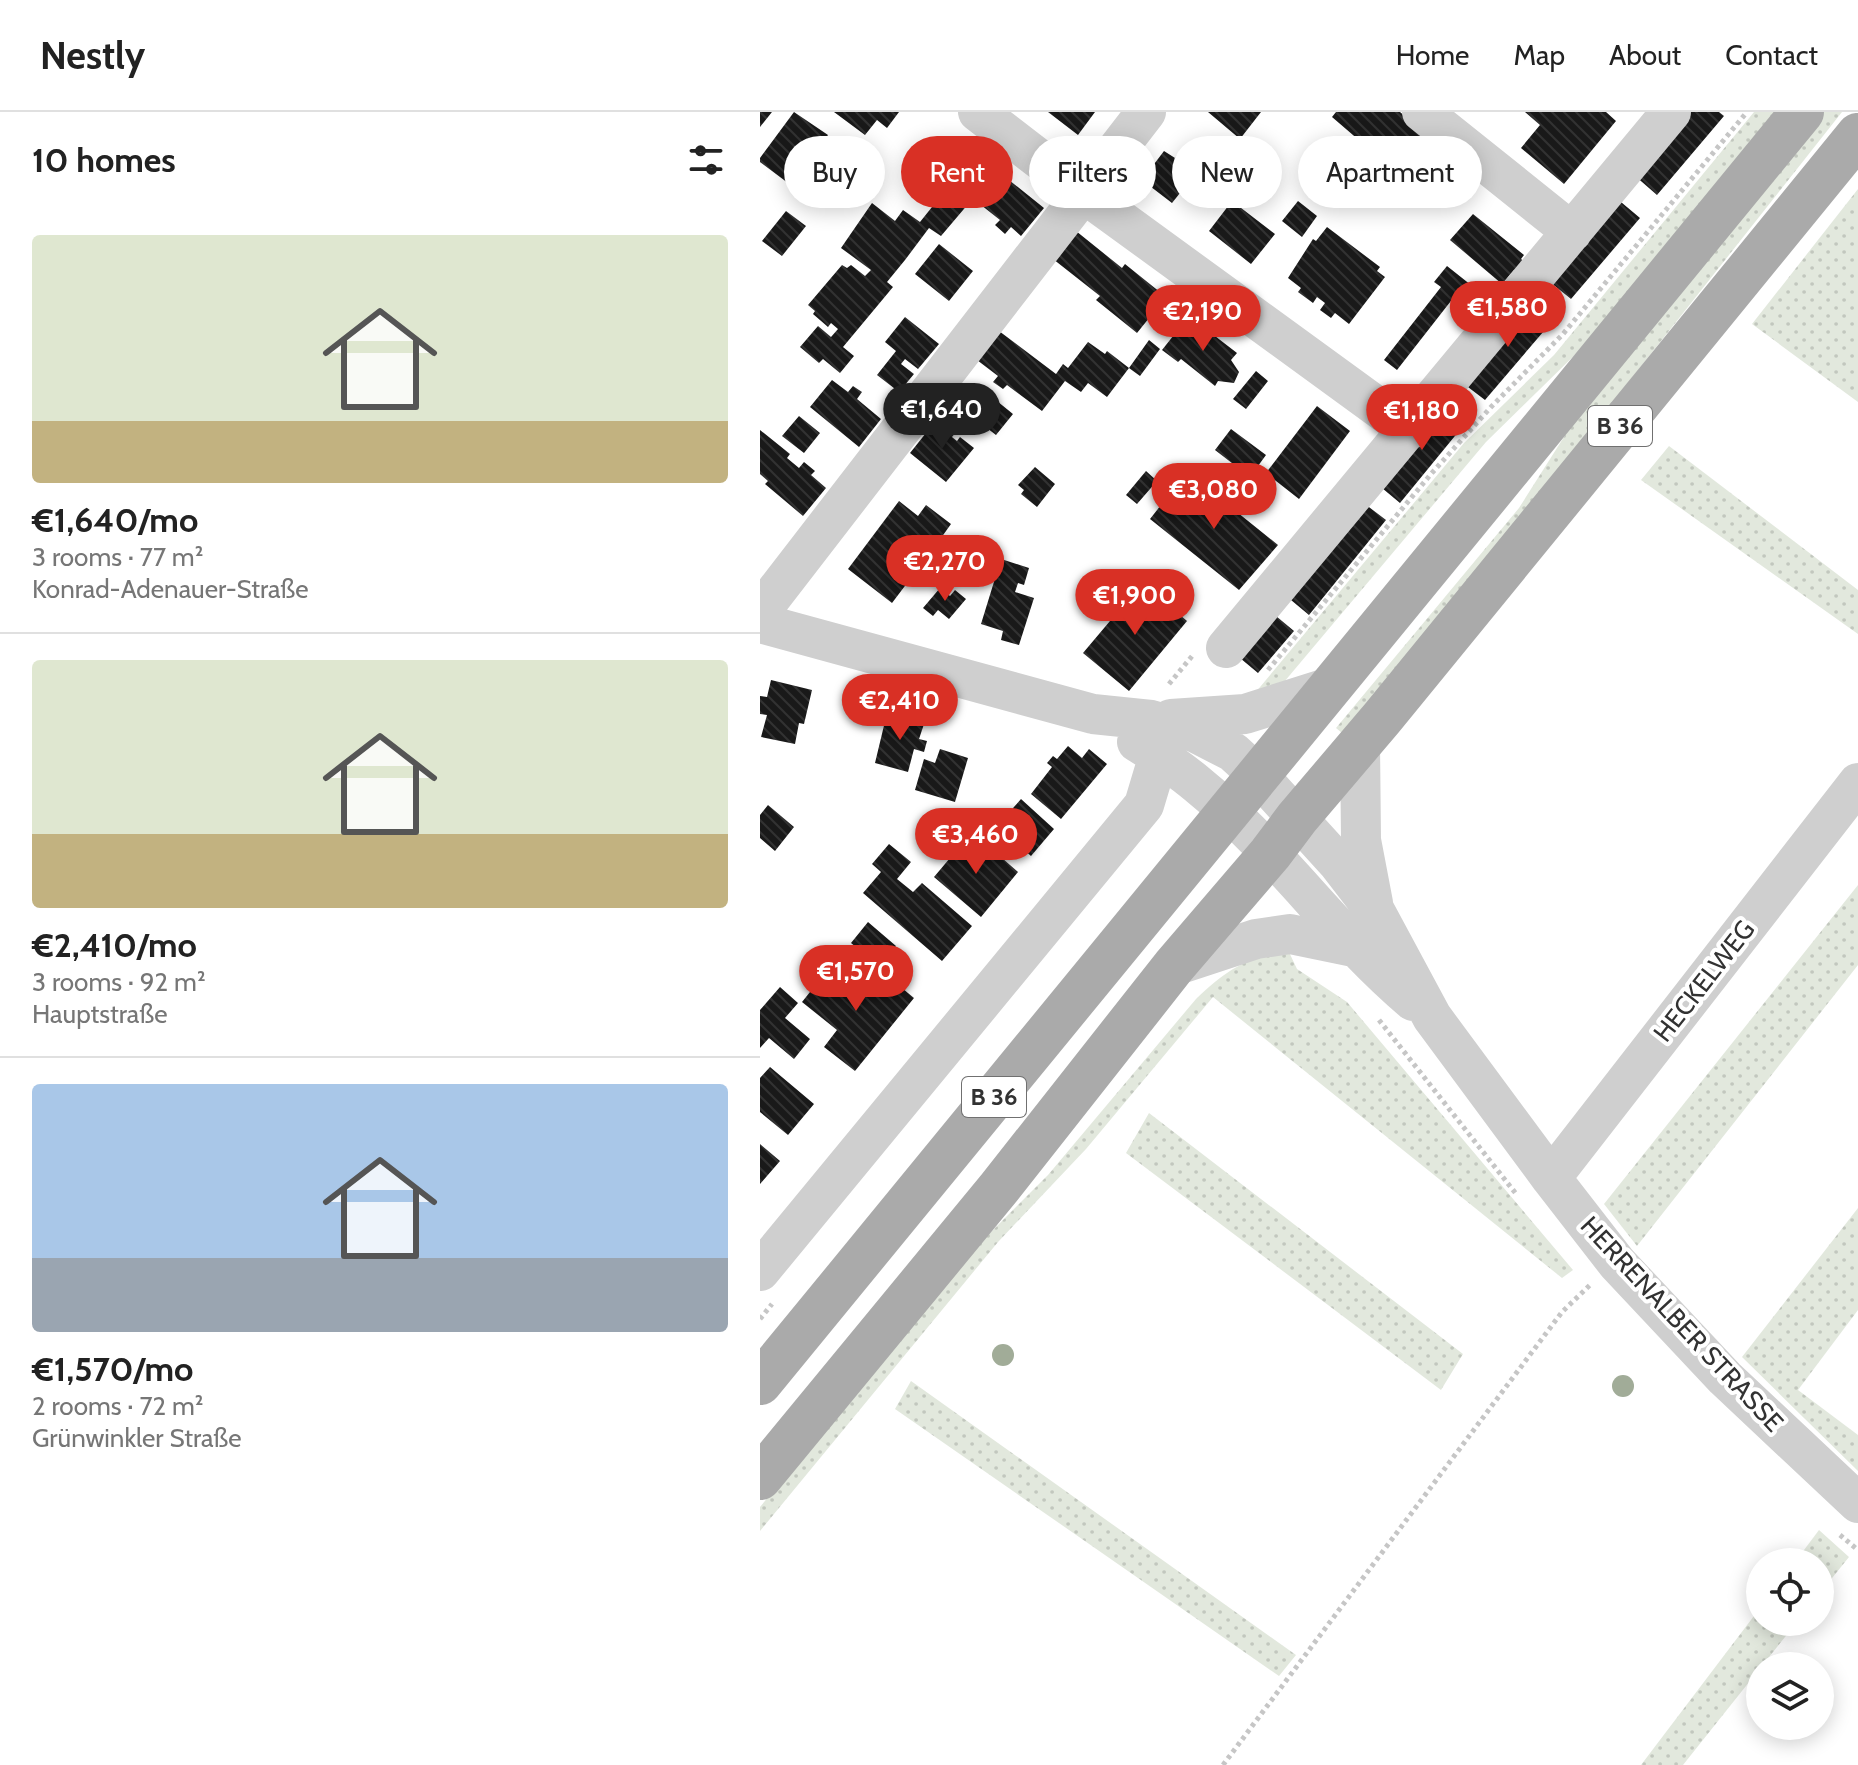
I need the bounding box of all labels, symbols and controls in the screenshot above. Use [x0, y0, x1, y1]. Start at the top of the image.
text: Nestly [40, 32, 145, 79]
text: Home [1396, 38, 1469, 72]
text: Map [1513, 38, 1565, 72]
text: About [1609, 38, 1681, 72]
text: Contact [1725, 38, 1818, 72]
chip: Buy [784, 136, 885, 208]
chip: Rent [901, 136, 1013, 208]
chip: Filters [1029, 136, 1156, 208]
chip: New [1172, 136, 1282, 208]
chip: Apartment [1298, 136, 1482, 208]
icon: filters [684, 138, 728, 182]
text: 10 homes [32, 139, 176, 181]
pin: €1,580 [1443, 281, 1573, 349]
pin: €2,190 [1138, 285, 1268, 353]
icon: home [308, 287, 452, 431]
text: €1,580 [1468, 291, 1548, 323]
text: €2,190 [1164, 295, 1242, 327]
pin: €1,640 [877, 383, 1007, 451]
pin: €1,180 [1357, 384, 1487, 452]
text: €1,640 [901, 393, 983, 425]
text: €1,180 [1384, 394, 1460, 426]
road number: B 36 [1588, 406, 1652, 446]
pin: €3,080 [1149, 463, 1279, 531]
text: €3,080 [1170, 473, 1258, 505]
text: €1,640/mo [32, 499, 198, 541]
pin: €2,270 [880, 535, 1010, 603]
text: 3 rooms · 77 m² [32, 541, 203, 573]
text: €2,270 [904, 545, 986, 577]
pin: €1,900 [1070, 569, 1200, 637]
text: Konrad-Adenauer-Straße [32, 573, 309, 605]
text: €1,900 [1093, 579, 1177, 611]
pin: €2,410 [835, 674, 965, 742]
text: €2,410 [860, 684, 940, 716]
icon: home [308, 712, 452, 856]
pin: €3,460 [911, 808, 1041, 876]
text: €3,460 [933, 818, 1019, 850]
street label: HECKELWEG [1647, 914, 1761, 1048]
text: €2,410/mo [32, 924, 197, 966]
pin: €1,570 [791, 945, 921, 1013]
text: €1,570 [817, 955, 895, 987]
text: 3 rooms · 92 m² [32, 966, 206, 998]
text: Hauptstraße [32, 998, 168, 1030]
road number: B 36 [962, 1077, 1026, 1117]
icon: home [308, 1136, 452, 1280]
street label: HERRENALBER STRASSE [1574, 1210, 1790, 1438]
text: €1,570/mo [32, 1348, 193, 1390]
text: 2 rooms · 72 m² [32, 1390, 203, 1422]
text: Grünwinkler Straße [32, 1422, 242, 1454]
map controls [1746, 1548, 1834, 1740]
button: locate [1746, 1548, 1834, 1636]
button: layers [1746, 1652, 1834, 1740]

